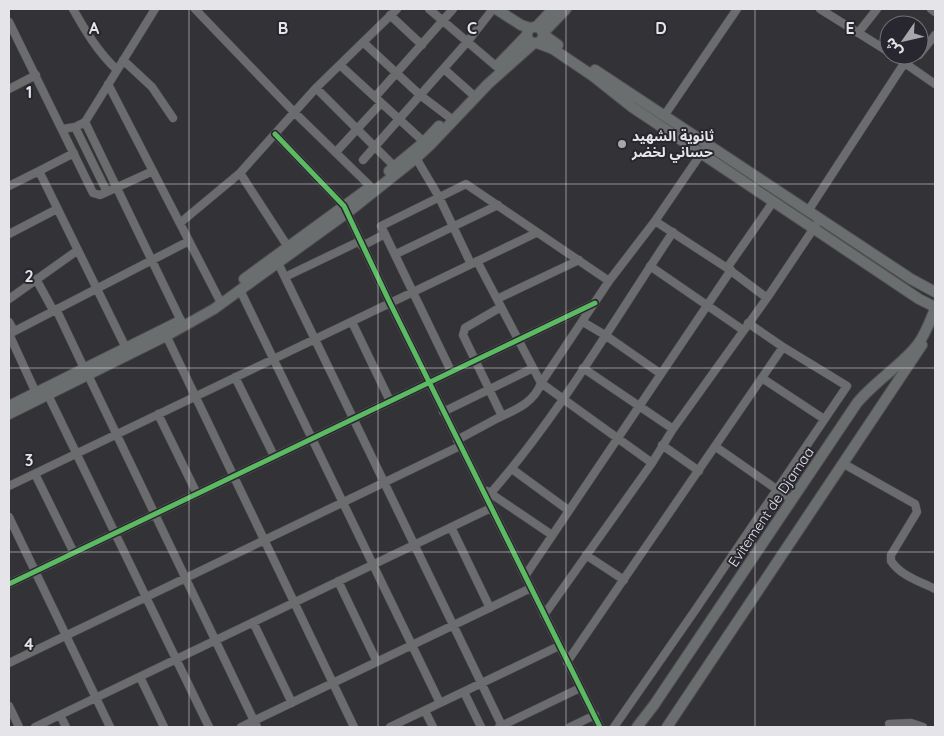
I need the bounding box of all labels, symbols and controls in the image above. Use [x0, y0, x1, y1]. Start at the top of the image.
north arrow [879, 15, 929, 65]
text: A [89, 18, 100, 38]
text: B [278, 18, 288, 38]
text: C [467, 18, 477, 38]
text: D [655, 18, 667, 38]
text: E [845, 18, 855, 38]
text: ش [880, 34, 906, 60]
text: 1 [26, 82, 32, 102]
place label: ثانوية الشهيد حساني لخضر [631, 127, 714, 163]
marker: ثانوية الشهيد حساني لخضر [616, 138, 628, 150]
text: 2 [24, 266, 34, 286]
street label: Evitement de Djamaa [724, 444, 818, 570]
text: 3 [25, 450, 33, 470]
text: 4 [24, 634, 34, 654]

